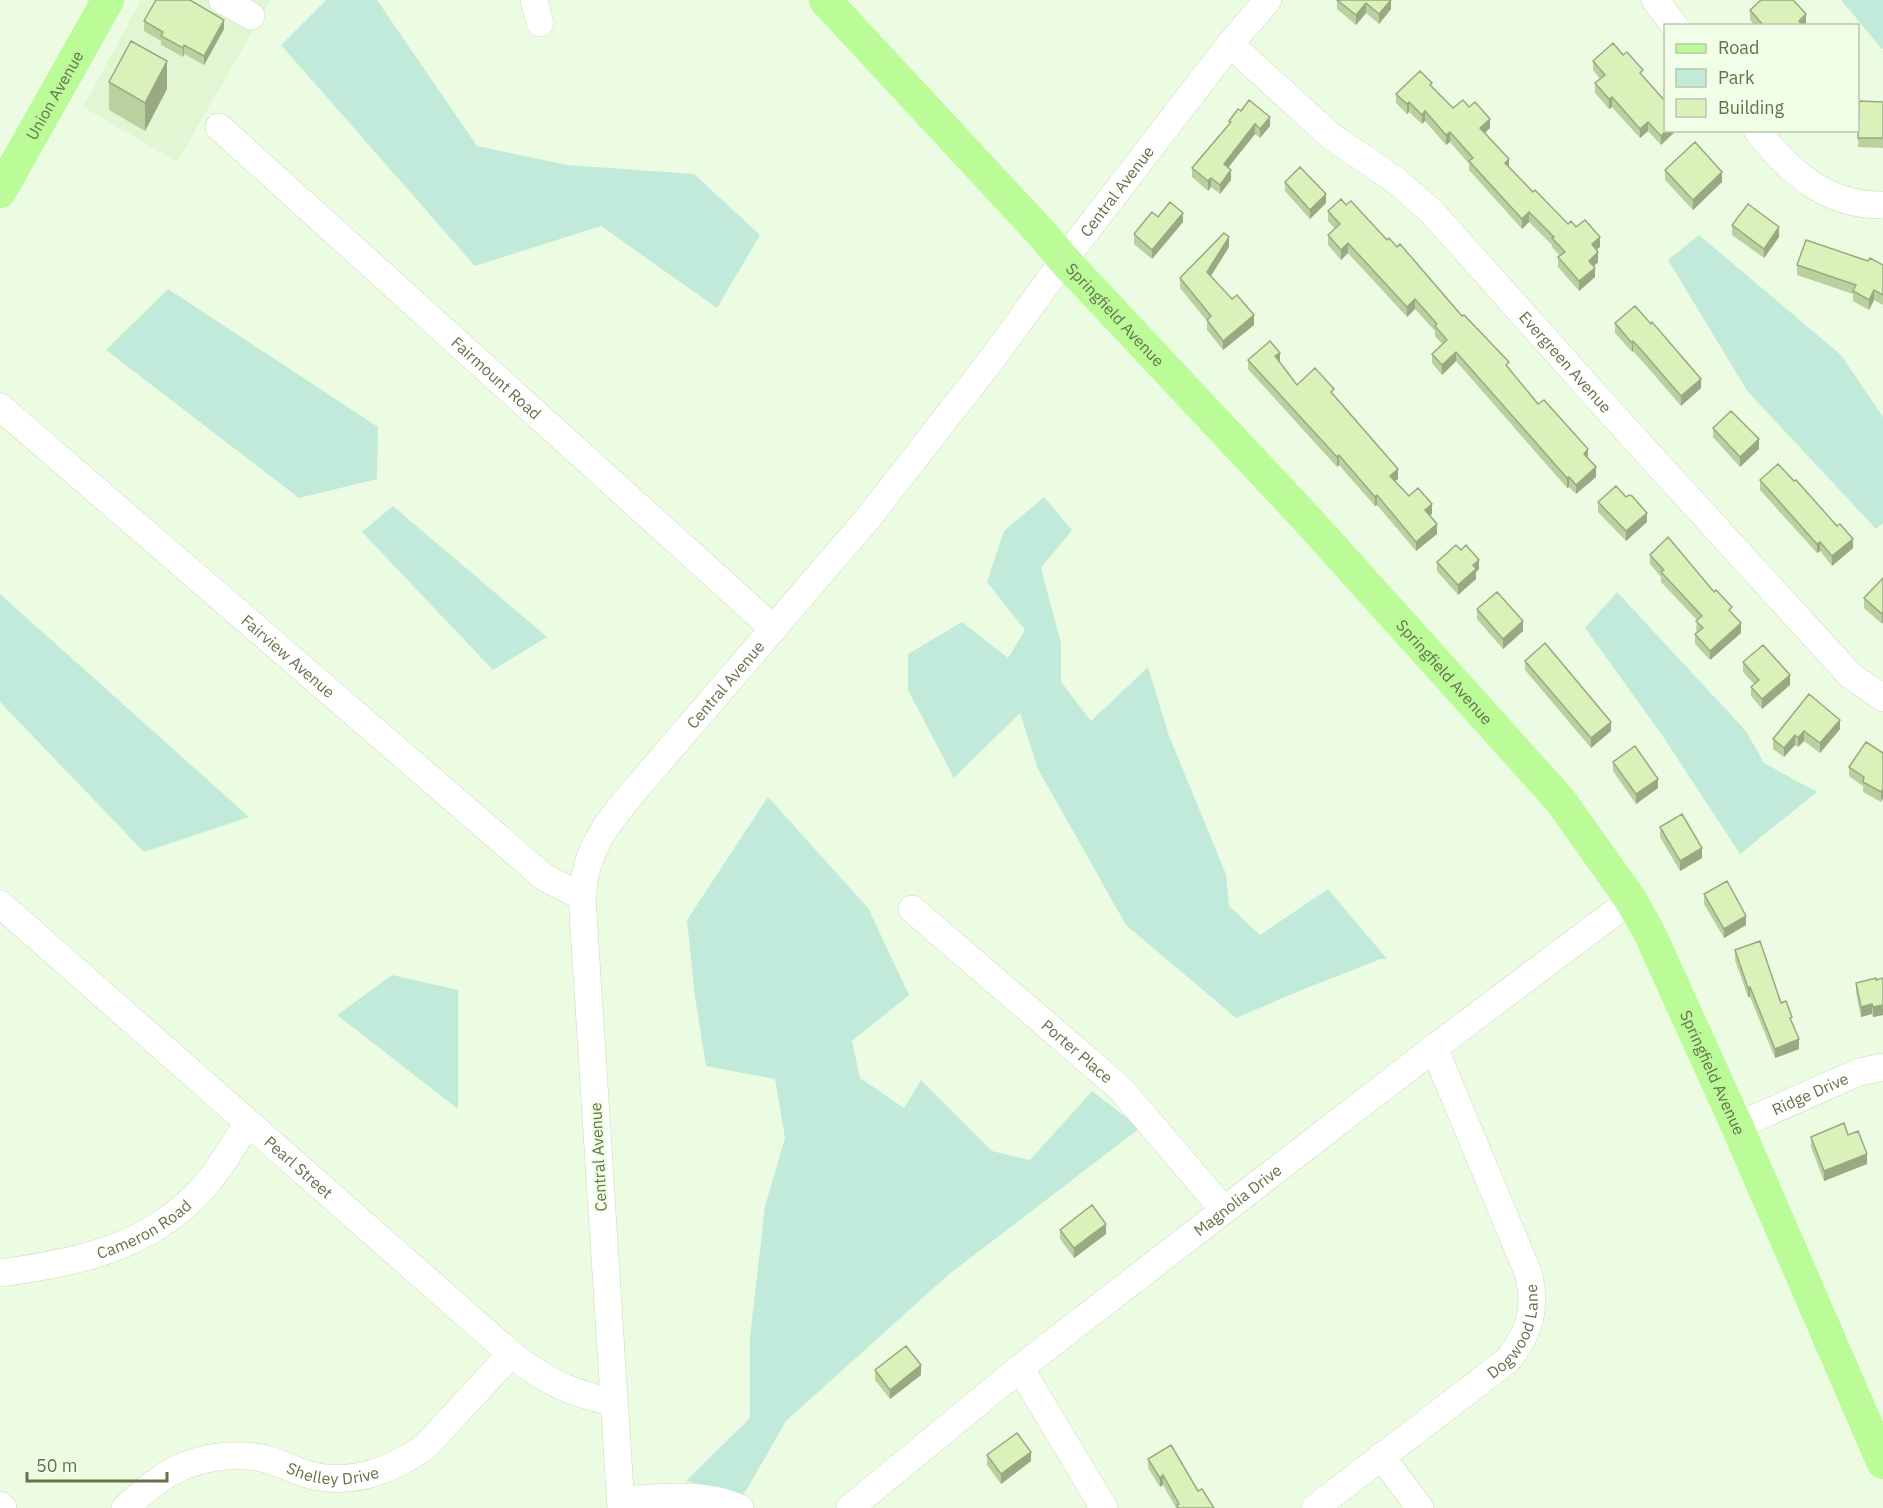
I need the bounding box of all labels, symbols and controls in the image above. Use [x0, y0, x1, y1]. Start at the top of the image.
legend [1664, 24, 1859, 132]
text: Road [1718, 36, 1759, 59]
street label: Union Avenue [21, 47, 88, 143]
text: Park [1718, 66, 1755, 89]
text: Building [1718, 96, 1785, 119]
street label: Central Avenue [1076, 142, 1158, 241]
street label: Springfield Avenue [1062, 259, 1169, 371]
street label: Evergreen Avenue [1515, 307, 1616, 417]
street label: Fairmount Road [447, 332, 545, 424]
street label: Fairview Avenue [237, 610, 339, 702]
street label: Springfield Avenue [1392, 615, 1497, 729]
street label: Central Avenue [682, 636, 769, 733]
street label: Springfield Avenue [1676, 1007, 1750, 1138]
street label: Porter Place [1037, 1015, 1117, 1088]
street label: Ridge Drive [1769, 1068, 1852, 1119]
street label: Central Avenue [585, 1102, 611, 1212]
street label: Pearl Street [260, 1132, 337, 1203]
street label: Magnolia Drive [1189, 1160, 1286, 1240]
street label: Cameron Road [94, 1195, 195, 1263]
street label: Dogwood Lane [1483, 1283, 1542, 1383]
scale bar [27, 1445, 166, 1483]
text: 50 m [36, 1454, 78, 1477]
street label: Shelley Drive [284, 1457, 382, 1489]

